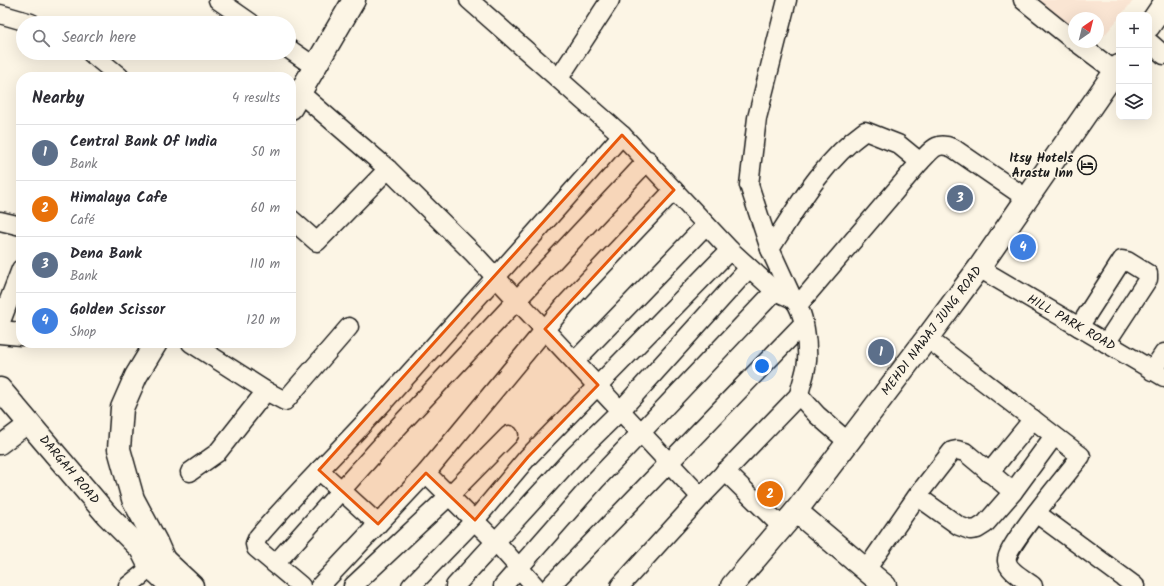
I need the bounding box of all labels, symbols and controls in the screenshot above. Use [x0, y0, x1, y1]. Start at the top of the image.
north arrow [1068, 12, 1104, 48]
map controls [1116, 12, 1152, 120]
button: + [1116, 12, 1152, 48]
search box [16, 16, 296, 60]
text: Search here [62, 26, 136, 50]
icon: search [30, 27, 52, 49]
button: − [1116, 48, 1152, 84]
button: layers [1116, 84, 1152, 120]
text: Nearby [32, 85, 84, 112]
text: 4 results [232, 88, 280, 109]
text: Central Bank Of India [70, 130, 217, 154]
text: 1 [43, 142, 47, 163]
text: 50 m [251, 142, 280, 163]
place label: Itsy Hotels Arastu Inn [1009, 148, 1073, 184]
text: Bank [70, 154, 97, 175]
hotel icon: Itsy Hotels Arastu Inn [1076, 154, 1098, 176]
pin: 3 [947, 183, 973, 213]
text: Himalaya Cafe [70, 186, 167, 210]
text: 2 [41, 198, 49, 219]
text: 60 m [251, 198, 280, 219]
text: Café [70, 210, 94, 231]
pin: 4 [1010, 232, 1036, 262]
text: Dena Bank [70, 242, 142, 266]
text: 3 [41, 254, 49, 275]
text: 110 m [250, 254, 280, 275]
street label: MEHDI NAWAJ JUNG ROAD [876, 262, 988, 400]
text: Bank [70, 266, 97, 287]
street label: HILL PARK ROAD [1023, 289, 1119, 357]
text: Golden Scissor [70, 298, 165, 322]
text: 4 [41, 310, 49, 331]
text: 120 m [246, 310, 280, 331]
text: Shop [70, 322, 96, 343]
pin: 1 [868, 337, 894, 367]
your location [752, 356, 772, 376]
street label: DARGAH ROAD [33, 430, 105, 510]
pin: 2 [757, 479, 783, 509]

